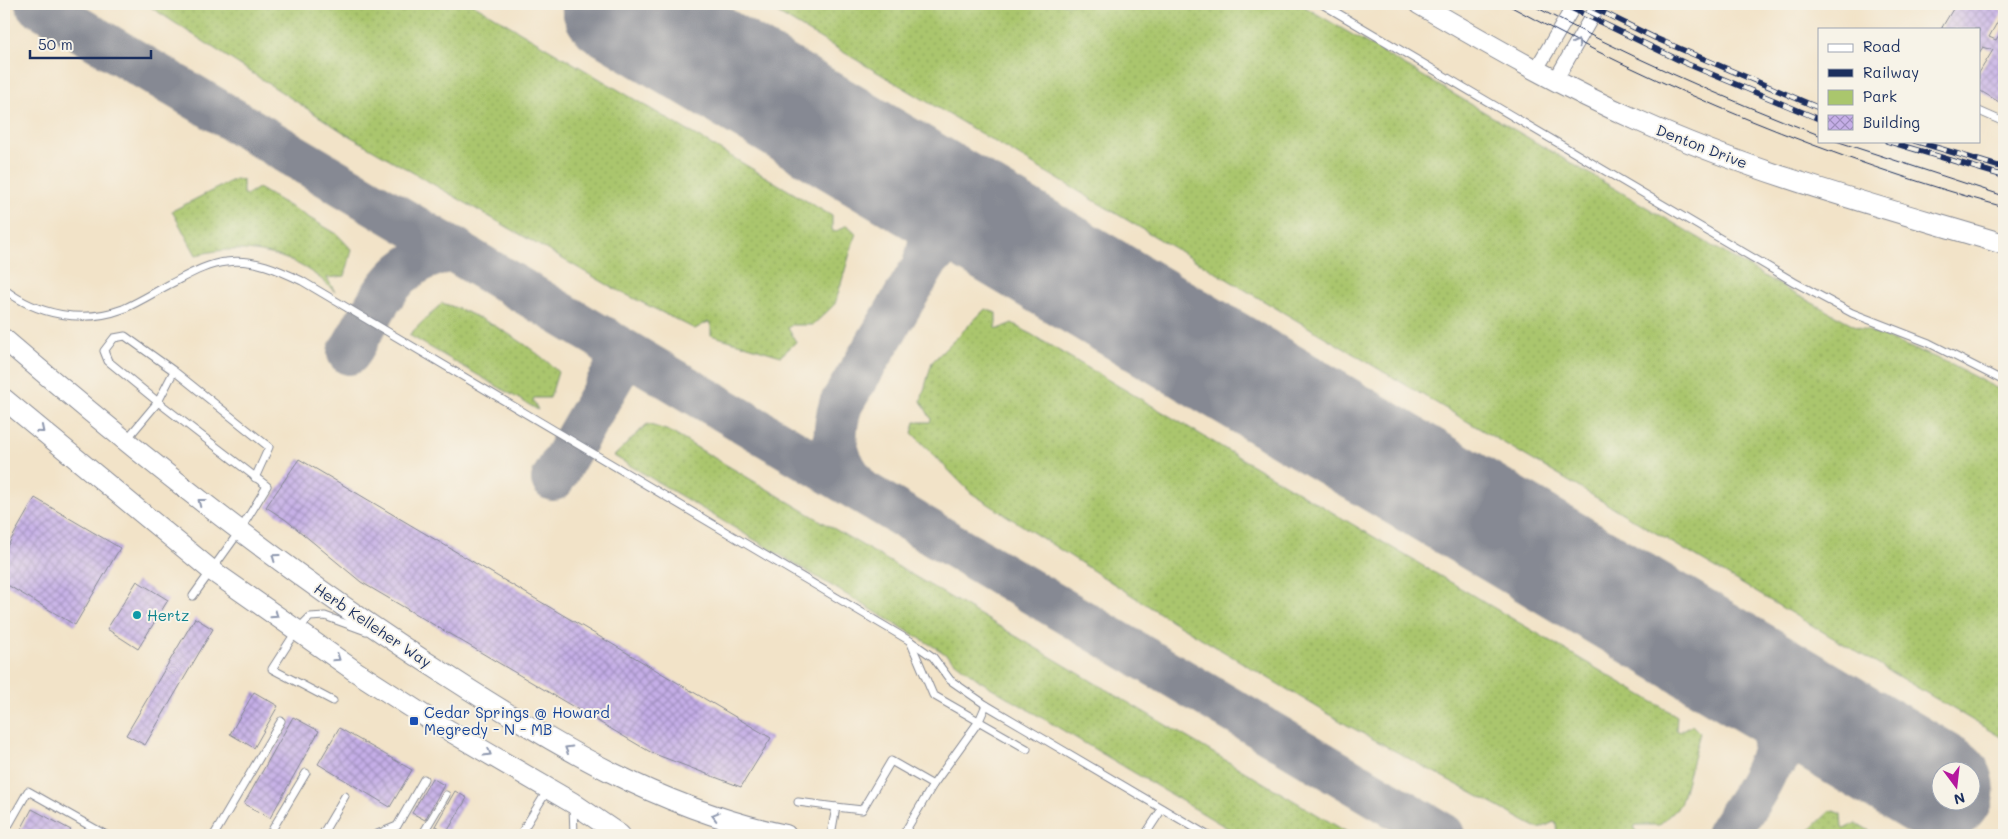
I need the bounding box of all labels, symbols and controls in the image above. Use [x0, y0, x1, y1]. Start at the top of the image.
scale bar [30, 28, 151, 60]
legend [1818, 28, 1980, 142]
text: 50 m [38, 34, 73, 54]
text: Road [1863, 36, 1900, 56]
one-way arrow [1571, 39, 1581, 48]
text: Railway [1863, 62, 1919, 82]
text: Park [1863, 86, 1897, 106]
text: Building [1863, 112, 1920, 132]
street label: Denton Drive [1654, 119, 1750, 173]
one-way arrow [35, 424, 44, 433]
one-way arrow [198, 499, 207, 507]
one-way arrow [271, 554, 281, 563]
street label: Herb Kelleher Way [310, 578, 436, 672]
place label: Hertz [147, 605, 189, 625]
marker: Hertz [131, 609, 143, 621]
one-way arrow [270, 609, 279, 618]
one-way arrow [331, 652, 341, 661]
place label: Cedar Springs @ Howard Megredy - N - MB [424, 702, 610, 739]
marker: Cedar Springs @ Howard Megredy - N - MB [408, 715, 420, 727]
one-way arrow [564, 746, 573, 756]
one-way arrow [482, 747, 491, 757]
north arrow [1930, 762, 1980, 812]
text: N [1952, 788, 1967, 810]
one-way arrow [711, 811, 720, 822]

